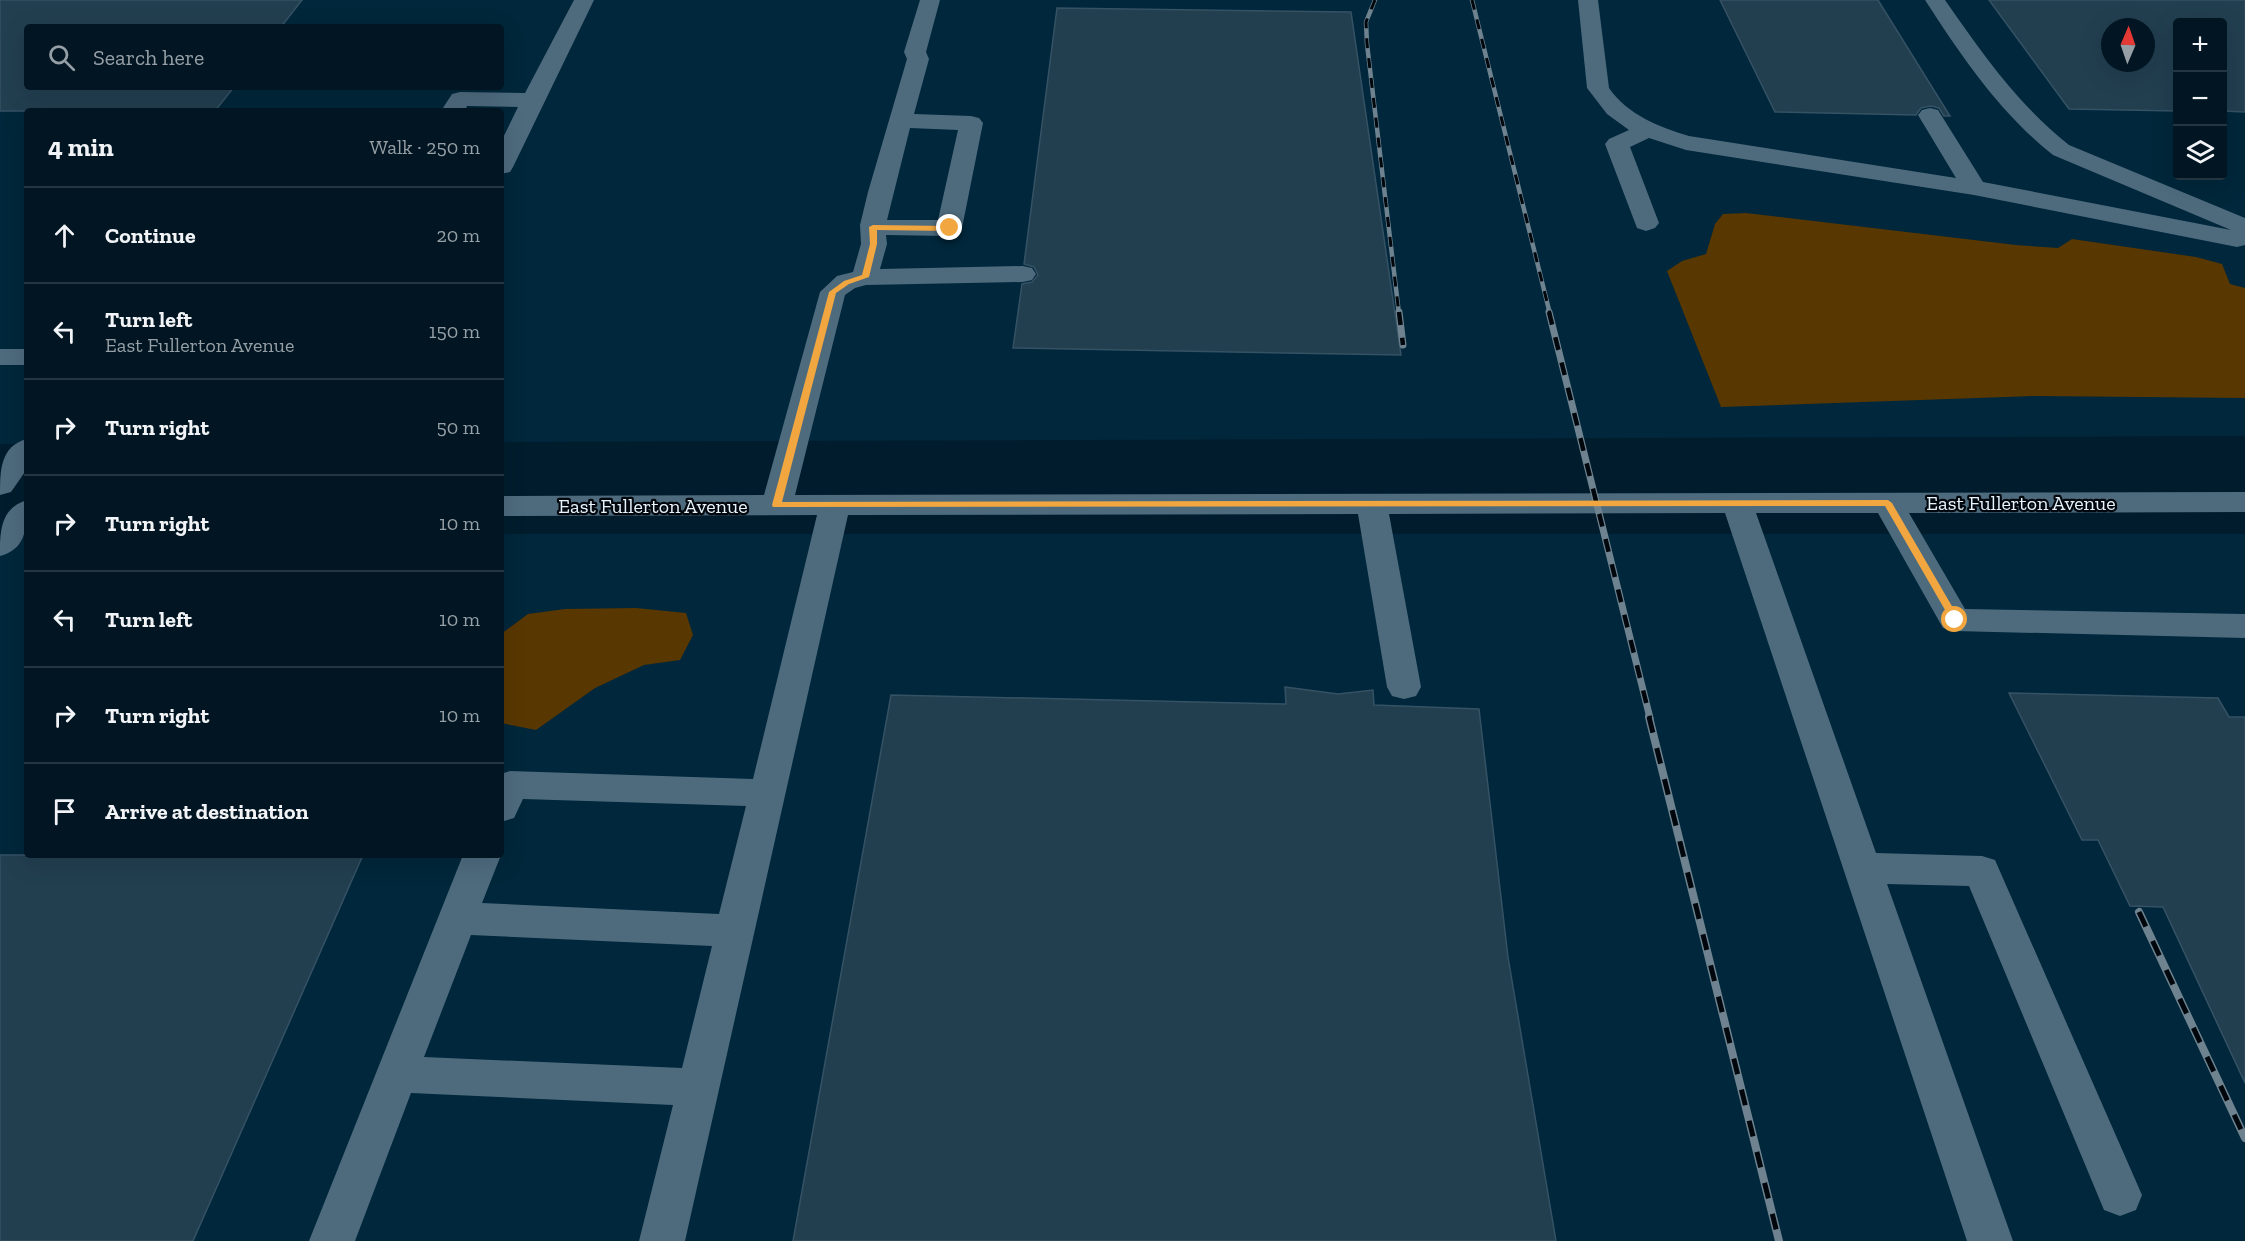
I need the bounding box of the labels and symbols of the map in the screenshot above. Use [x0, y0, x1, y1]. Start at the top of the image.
north arrow [2101, 18, 2155, 72]
route end [936, 214, 962, 240]
street label: East Fullerton Avenue [1926, 491, 2116, 515]
street label: East Fullerton Avenue [558, 494, 748, 518]
route start [1941, 606, 1967, 632]

